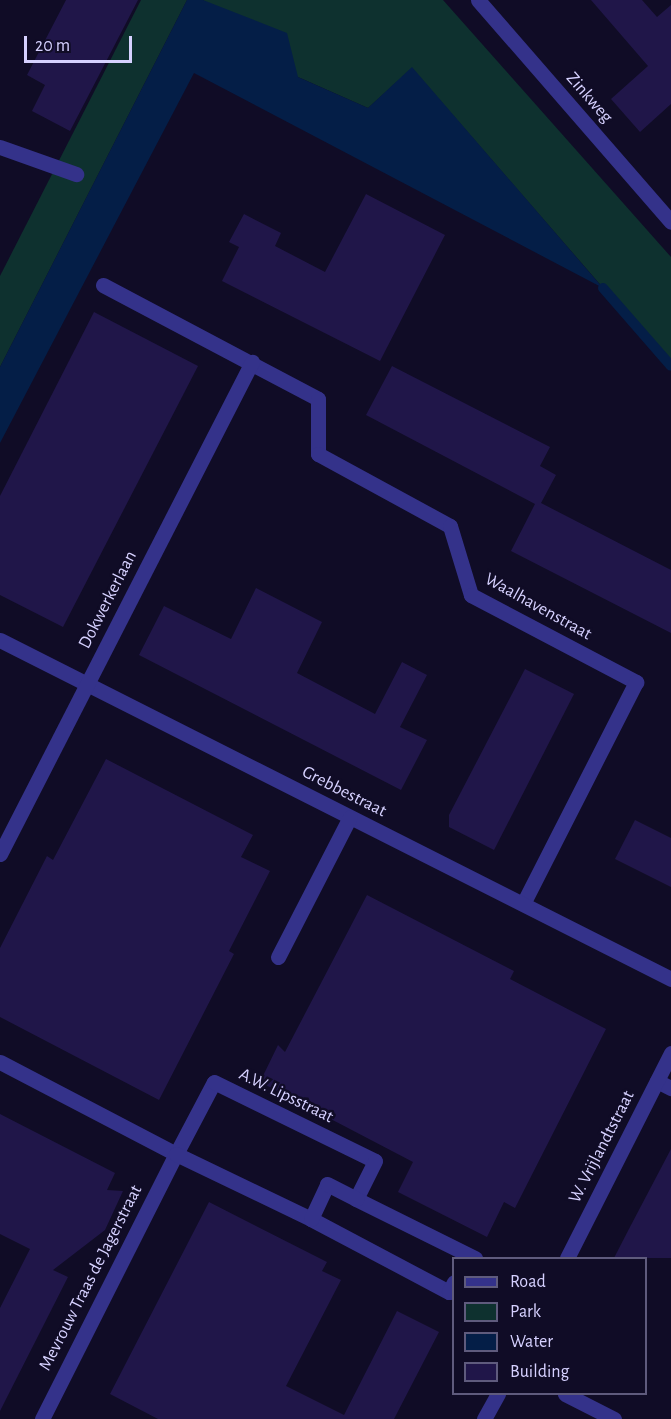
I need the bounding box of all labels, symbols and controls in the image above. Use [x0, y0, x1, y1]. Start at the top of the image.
scale bar [27, 24, 135, 62]
text: 20 m [35, 37, 70, 55]
street label: Zinkweg [561, 68, 617, 128]
street label: Dokwerkerlaan [74, 547, 142, 653]
street label: Waalhavenstraat [481, 569, 595, 645]
street label: Grebbestraat [298, 762, 390, 822]
street label: A.W. Lipsstraat [235, 1064, 337, 1128]
street label: W. Vrijlandtstraat [564, 1087, 640, 1207]
street label: Mevrouw Traas de Jagerstraat [35, 1182, 147, 1374]
legend [452, 1257, 647, 1395]
text: Road [510, 1273, 546, 1291]
text: Park [510, 1303, 541, 1321]
text: Water [510, 1333, 553, 1351]
text: Building [510, 1363, 569, 1381]

